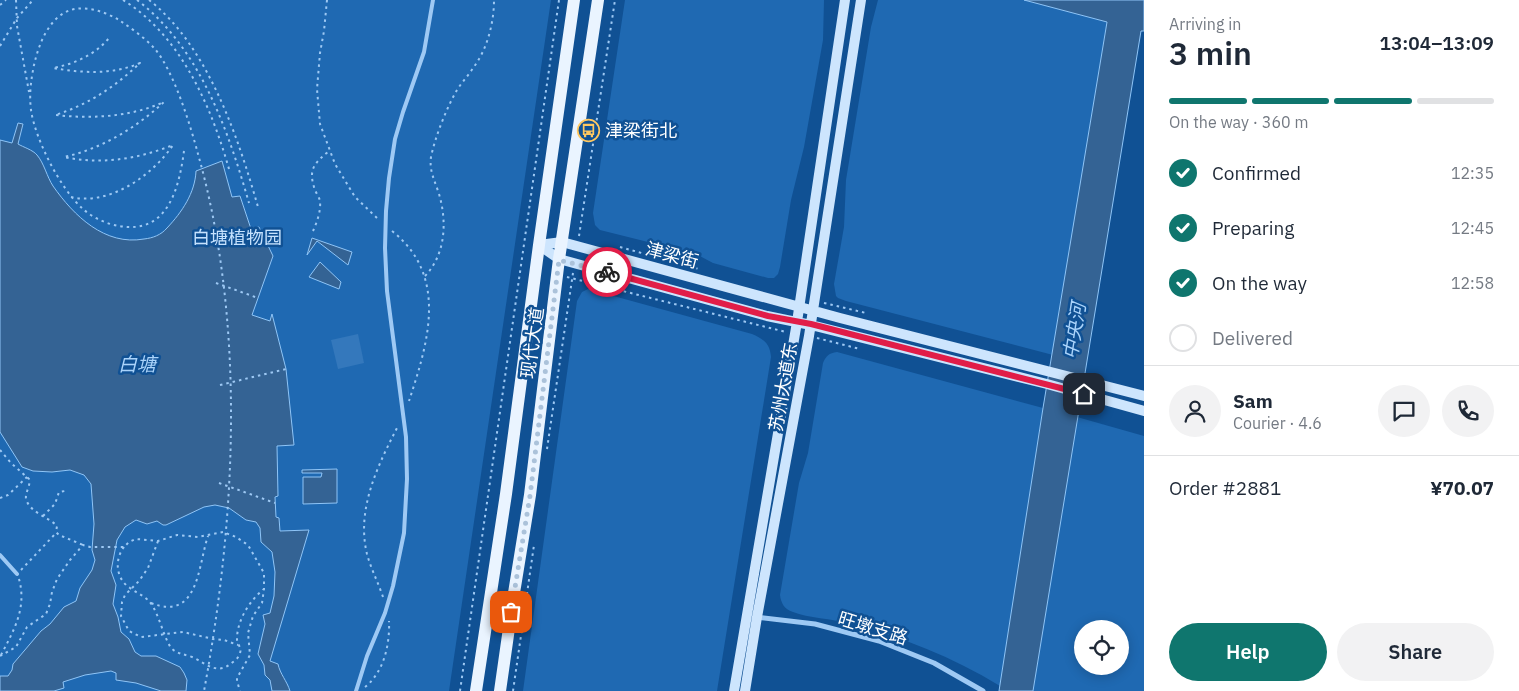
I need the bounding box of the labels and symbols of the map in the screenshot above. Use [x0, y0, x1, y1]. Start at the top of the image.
bus stop icon: 津梁街北 [577, 118, 601, 142]
place label: 津梁街北 [605, 119, 677, 142]
park label: 白塘植物园 [192, 226, 282, 249]
street label: 津梁街 [643, 237, 701, 273]
courier [582, 247, 632, 297]
water label: 中央河 [1058, 297, 1091, 361]
street label: 现代大道 [516, 306, 548, 380]
street label: 苏州大道东 [764, 341, 802, 433]
water label: 白塘 [118, 352, 159, 376]
pin [1063, 373, 1105, 415]
pin [490, 591, 532, 633]
street label: 旺墩支路 [835, 606, 911, 650]

